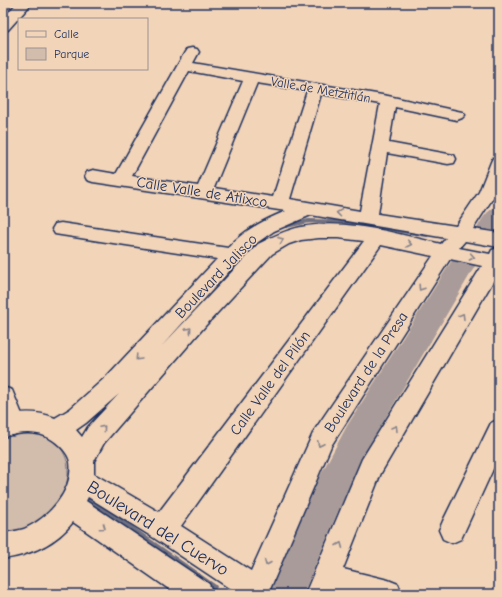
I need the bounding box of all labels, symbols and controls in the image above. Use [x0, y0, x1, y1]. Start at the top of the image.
legend [18, 18, 148, 70]
text: Calle [54, 27, 79, 41]
text: Parque [54, 47, 89, 61]
street label: Valle de Metztitlán [270, 73, 372, 106]
street label: Calle Valle de Atlixco [135, 173, 269, 211]
one-way arrow [336, 209, 342, 218]
street label: Boulevard Jalisco [171, 230, 261, 322]
one-way arrow [278, 237, 285, 245]
one-way arrow [406, 240, 412, 248]
one-way arrow [469, 253, 475, 261]
one-way arrow [418, 284, 426, 291]
street label: Boulevard de la Presa [320, 308, 412, 436]
one-way arrow [457, 313, 464, 320]
street label: Calle Valle del Pilón [226, 327, 314, 439]
one-way arrow [184, 328, 191, 335]
one-way arrow [136, 353, 143, 361]
one-way arrow [98, 425, 105, 433]
one-way arrow [390, 425, 397, 432]
one-way arrow [317, 440, 325, 448]
street label: Boulevard del Cuervo [83, 476, 232, 581]
one-way arrow [98, 522, 105, 529]
one-way arrow [335, 542, 343, 549]
one-way arrow [264, 560, 272, 567]

